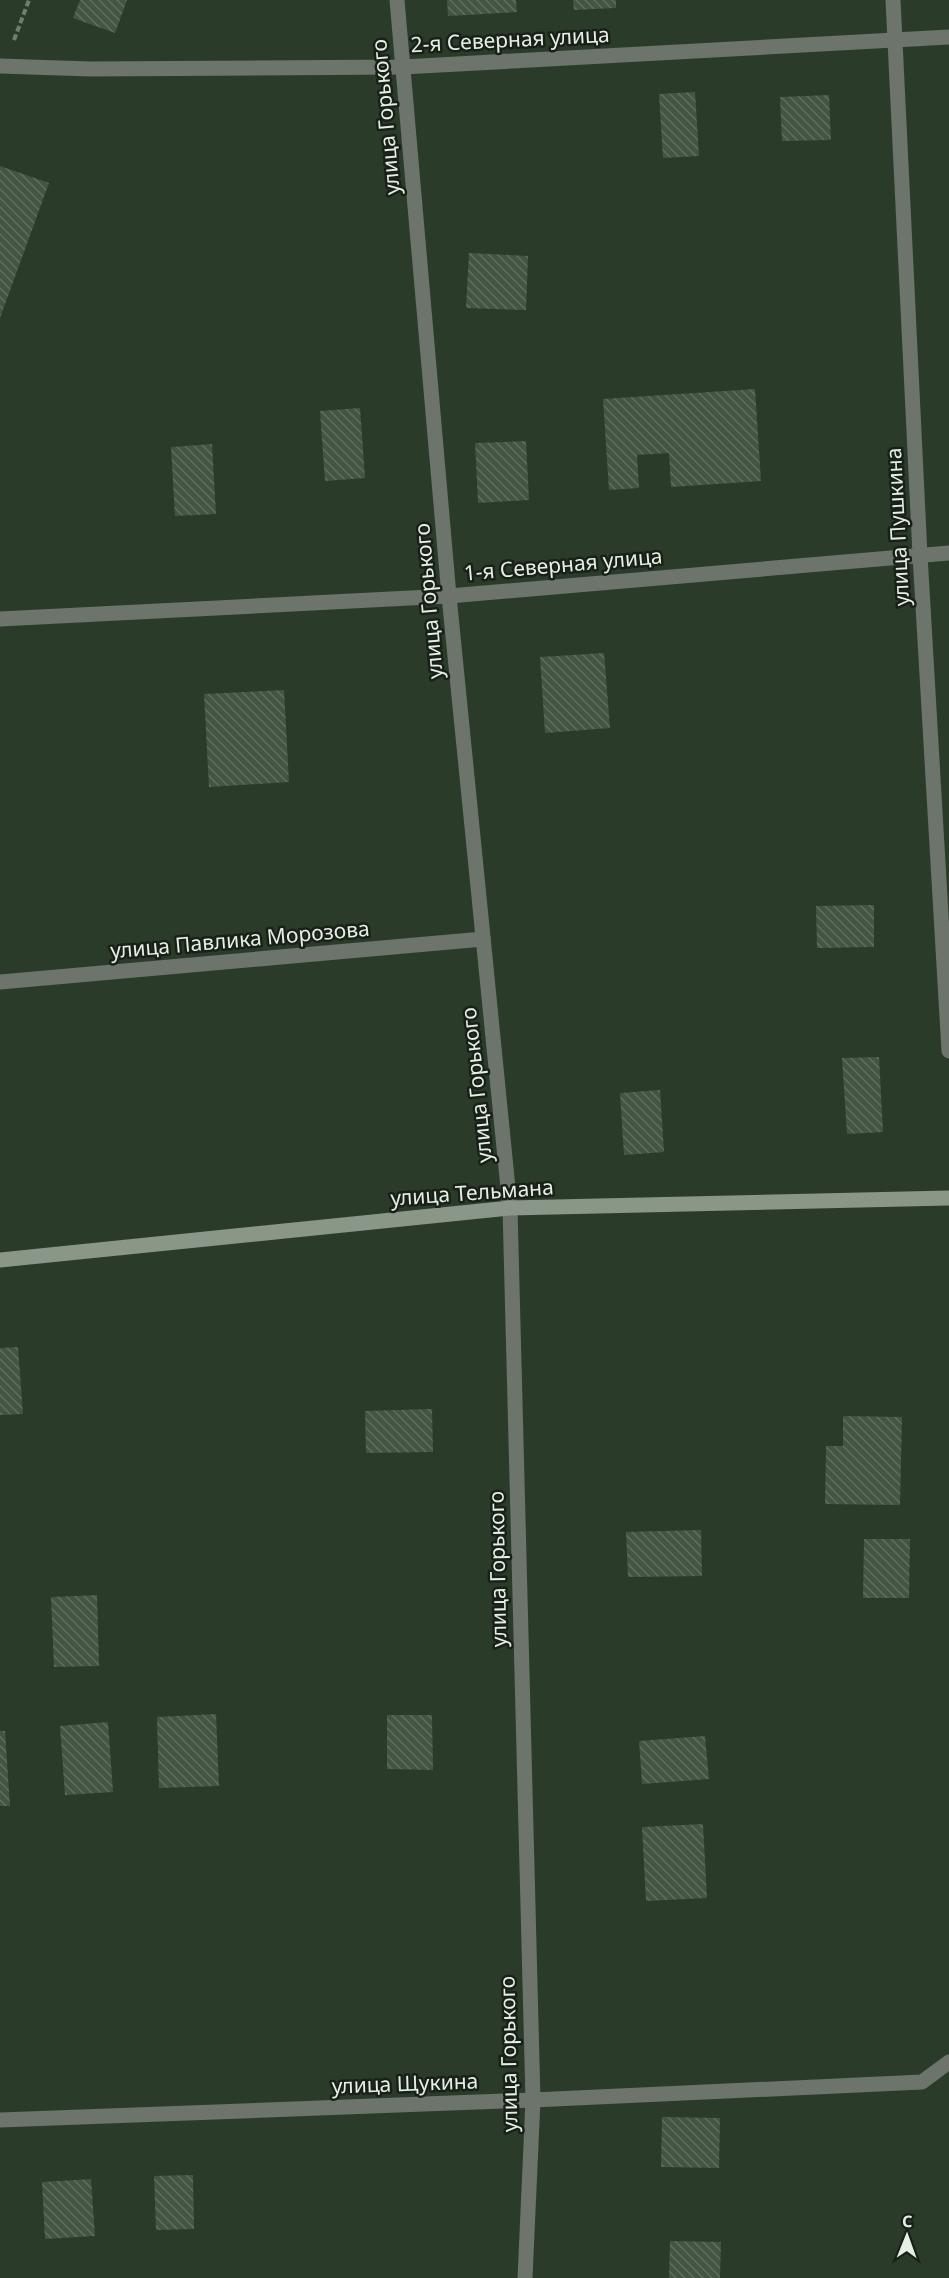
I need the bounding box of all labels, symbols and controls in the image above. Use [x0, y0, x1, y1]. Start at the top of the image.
street label: 2-я Северная улица [410, 20, 610, 58]
street label: улица Горького [364, 38, 406, 196]
street label: улица Пушкина [879, 447, 915, 607]
street label: улица Горького [407, 522, 449, 680]
street label: 1-я Северная улица [462, 541, 663, 587]
street label: улица Павлика Морозова [109, 914, 371, 964]
street label: улица Горького [454, 1006, 498, 1164]
street label: улица Тельмана [389, 1172, 554, 1212]
street label: улица Горького [482, 1491, 512, 1647]
street label: улица Горького [493, 1976, 523, 2132]
street label: улица Щукина [331, 2066, 479, 2100]
north arrow [877, 2206, 937, 2266]
text: С [902, 2210, 913, 2232]

